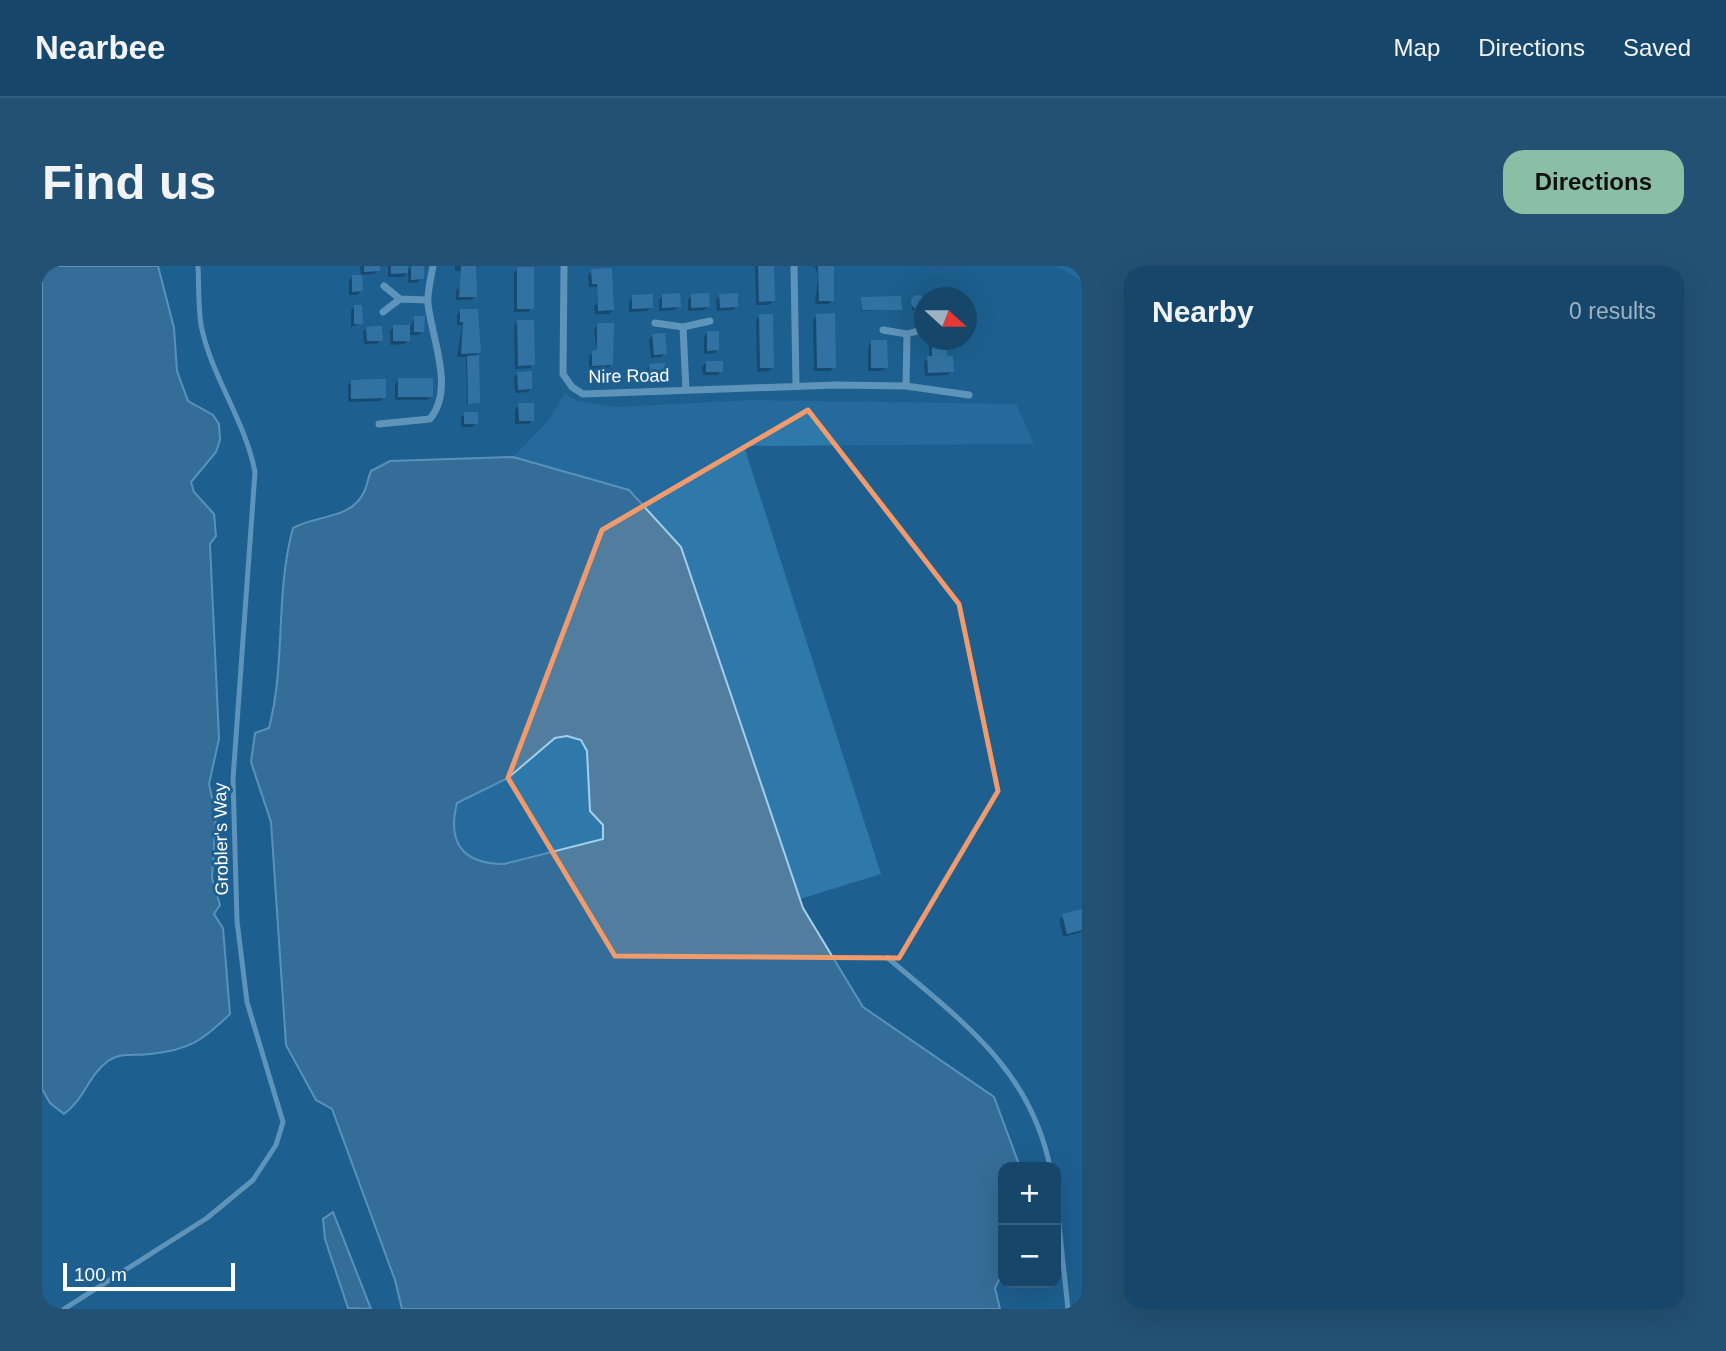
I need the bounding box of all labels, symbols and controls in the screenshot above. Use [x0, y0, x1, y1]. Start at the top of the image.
text: Nearbee [35, 29, 165, 66]
text: Map [1394, 34, 1440, 61]
text: Directions [1478, 34, 1585, 61]
text: Saved [1623, 34, 1691, 61]
button: Directions [1503, 150, 1684, 214]
text: Find us [42, 155, 216, 209]
north arrow [914, 287, 977, 350]
text: Nearby [1152, 295, 1254, 328]
text: 0 results [1569, 298, 1656, 324]
street label: Nire Road [588, 365, 670, 387]
street label: Grobler's Way [210, 782, 232, 896]
map controls [998, 1162, 1061, 1288]
button: + [998, 1162, 1061, 1225]
button: − [998, 1225, 1061, 1288]
scale bar [63, 1260, 234, 1292]
text: 100 m [74, 1264, 127, 1285]

